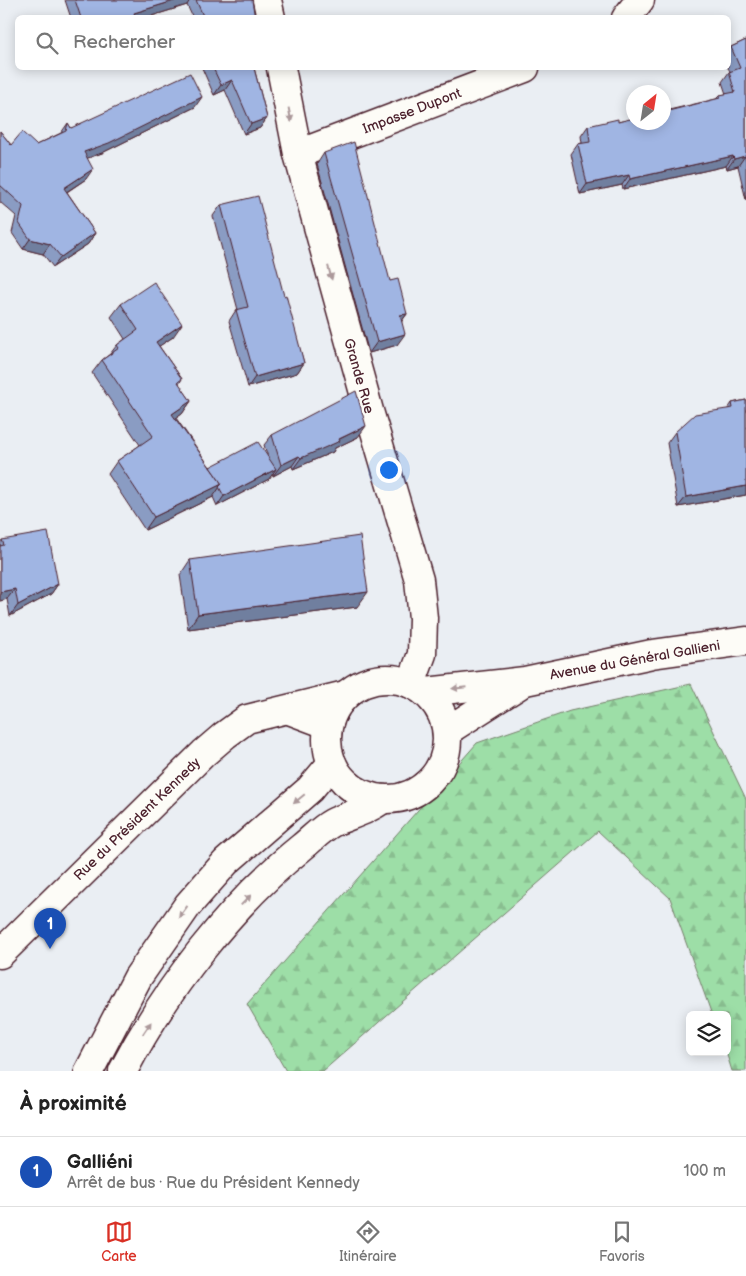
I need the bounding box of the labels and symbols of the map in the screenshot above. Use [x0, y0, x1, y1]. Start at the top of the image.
street label: Impasse Dupont [360, 84, 464, 138]
north arrow [626, 85, 671, 130]
one-way arrow [286, 108, 294, 123]
one-way arrow [327, 265, 335, 280]
street label: Grande Rue [340, 337, 378, 415]
your location [376, 457, 402, 483]
street label: Avenue du Général Gallieni [549, 637, 721, 683]
one-way arrow [451, 684, 467, 692]
street label: Rue du Président Kennedy [70, 754, 204, 884]
one-way arrow [293, 793, 305, 805]
one-way arrow [240, 894, 252, 906]
one-way arrow [177, 905, 188, 918]
pin: 1 [34, 908, 66, 949]
one-way arrow [142, 1022, 152, 1035]

